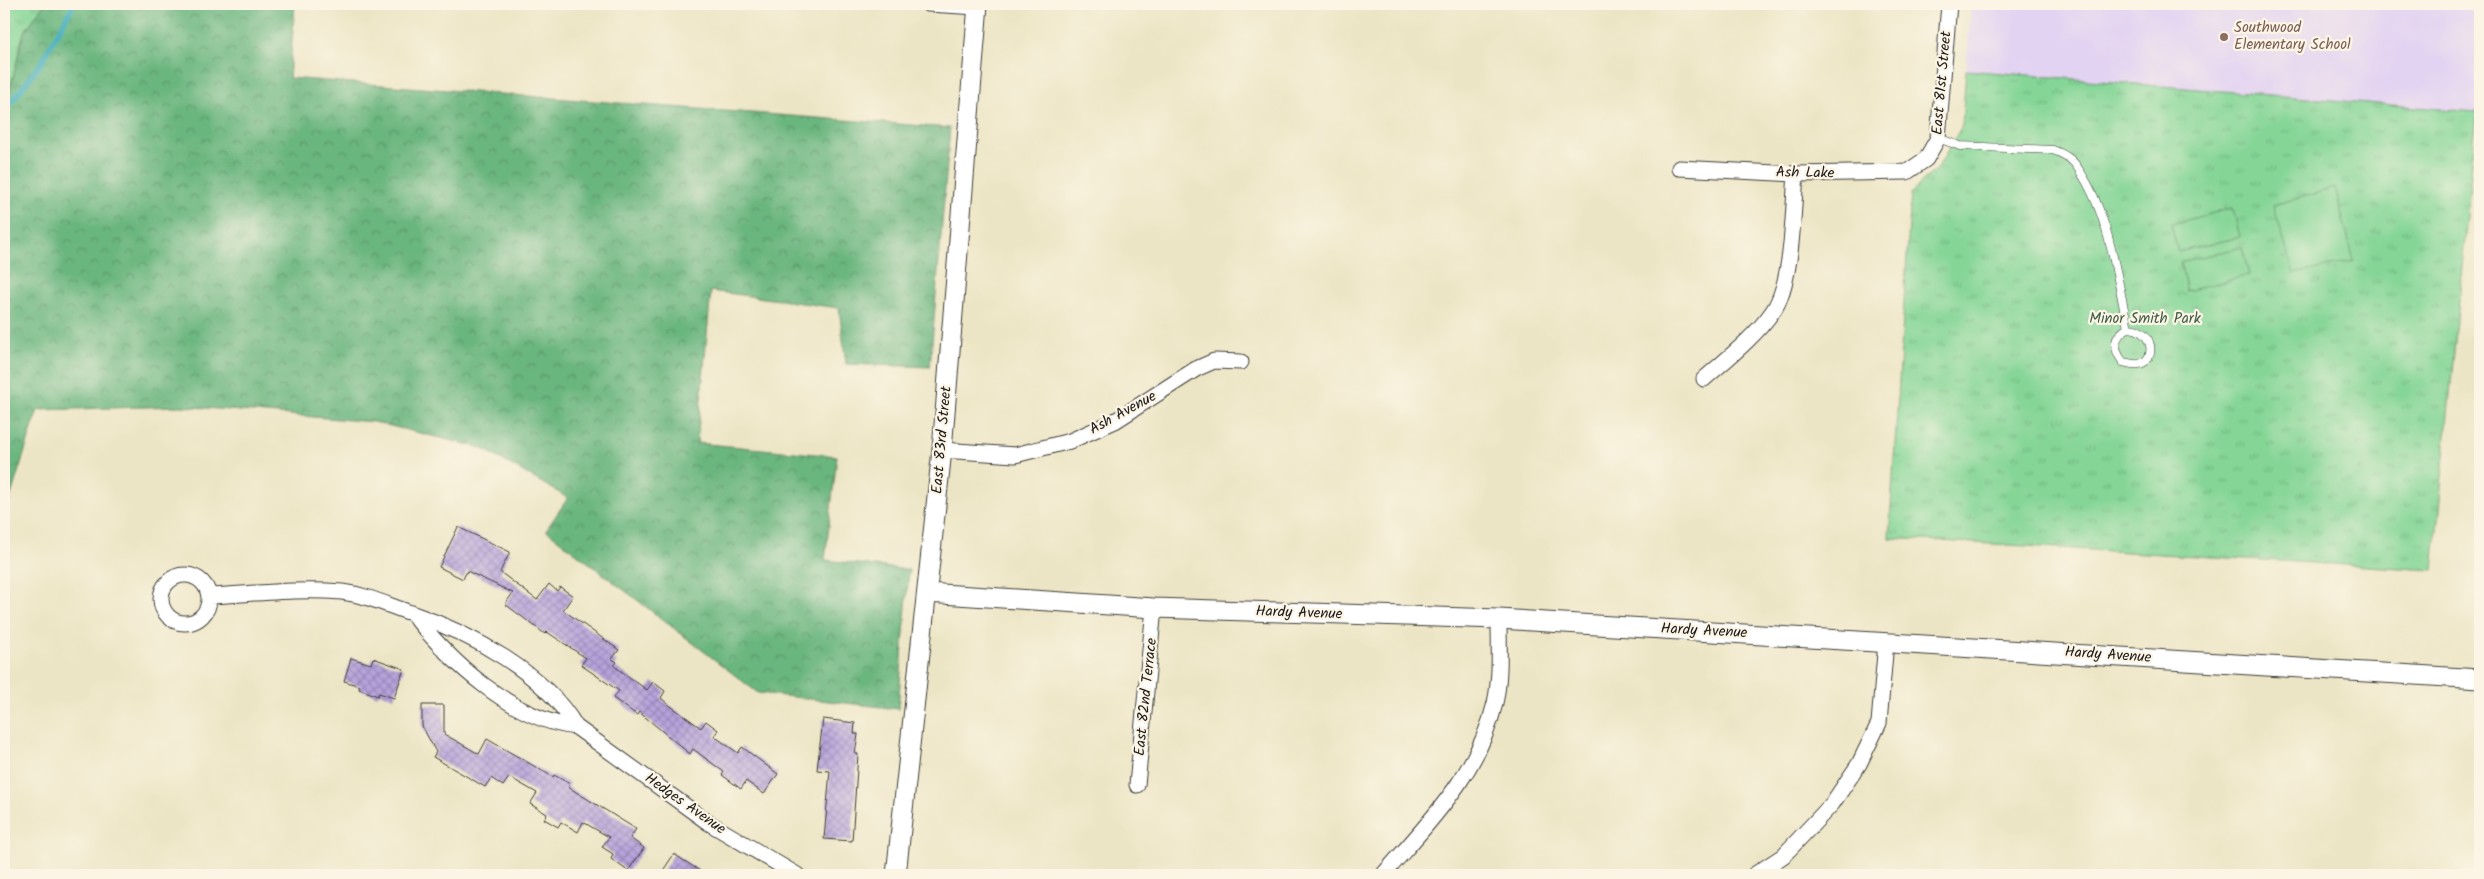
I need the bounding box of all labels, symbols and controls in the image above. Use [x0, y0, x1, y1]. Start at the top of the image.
place label: Southwood Elementary School [2234, 16, 2351, 57]
street label: East 81st Street [1926, 30, 1959, 136]
marker: Southwood Elementary School [2218, 31, 2230, 43]
street label: Ash Lake [1776, 160, 1835, 186]
park label: Minor Smith Park [2089, 307, 2202, 331]
street label: East 83rd Street [925, 385, 959, 495]
street label: Ash Avenue [1085, 385, 1161, 441]
street label: Hardy Avenue [1255, 599, 1343, 627]
street label: Hardy Avenue [1660, 617, 1748, 645]
street label: East 82nd Terrace [1128, 637, 1164, 757]
street label: Hardy Avenue [2064, 640, 2152, 670]
street label: Hedges Avenue [639, 767, 731, 841]

